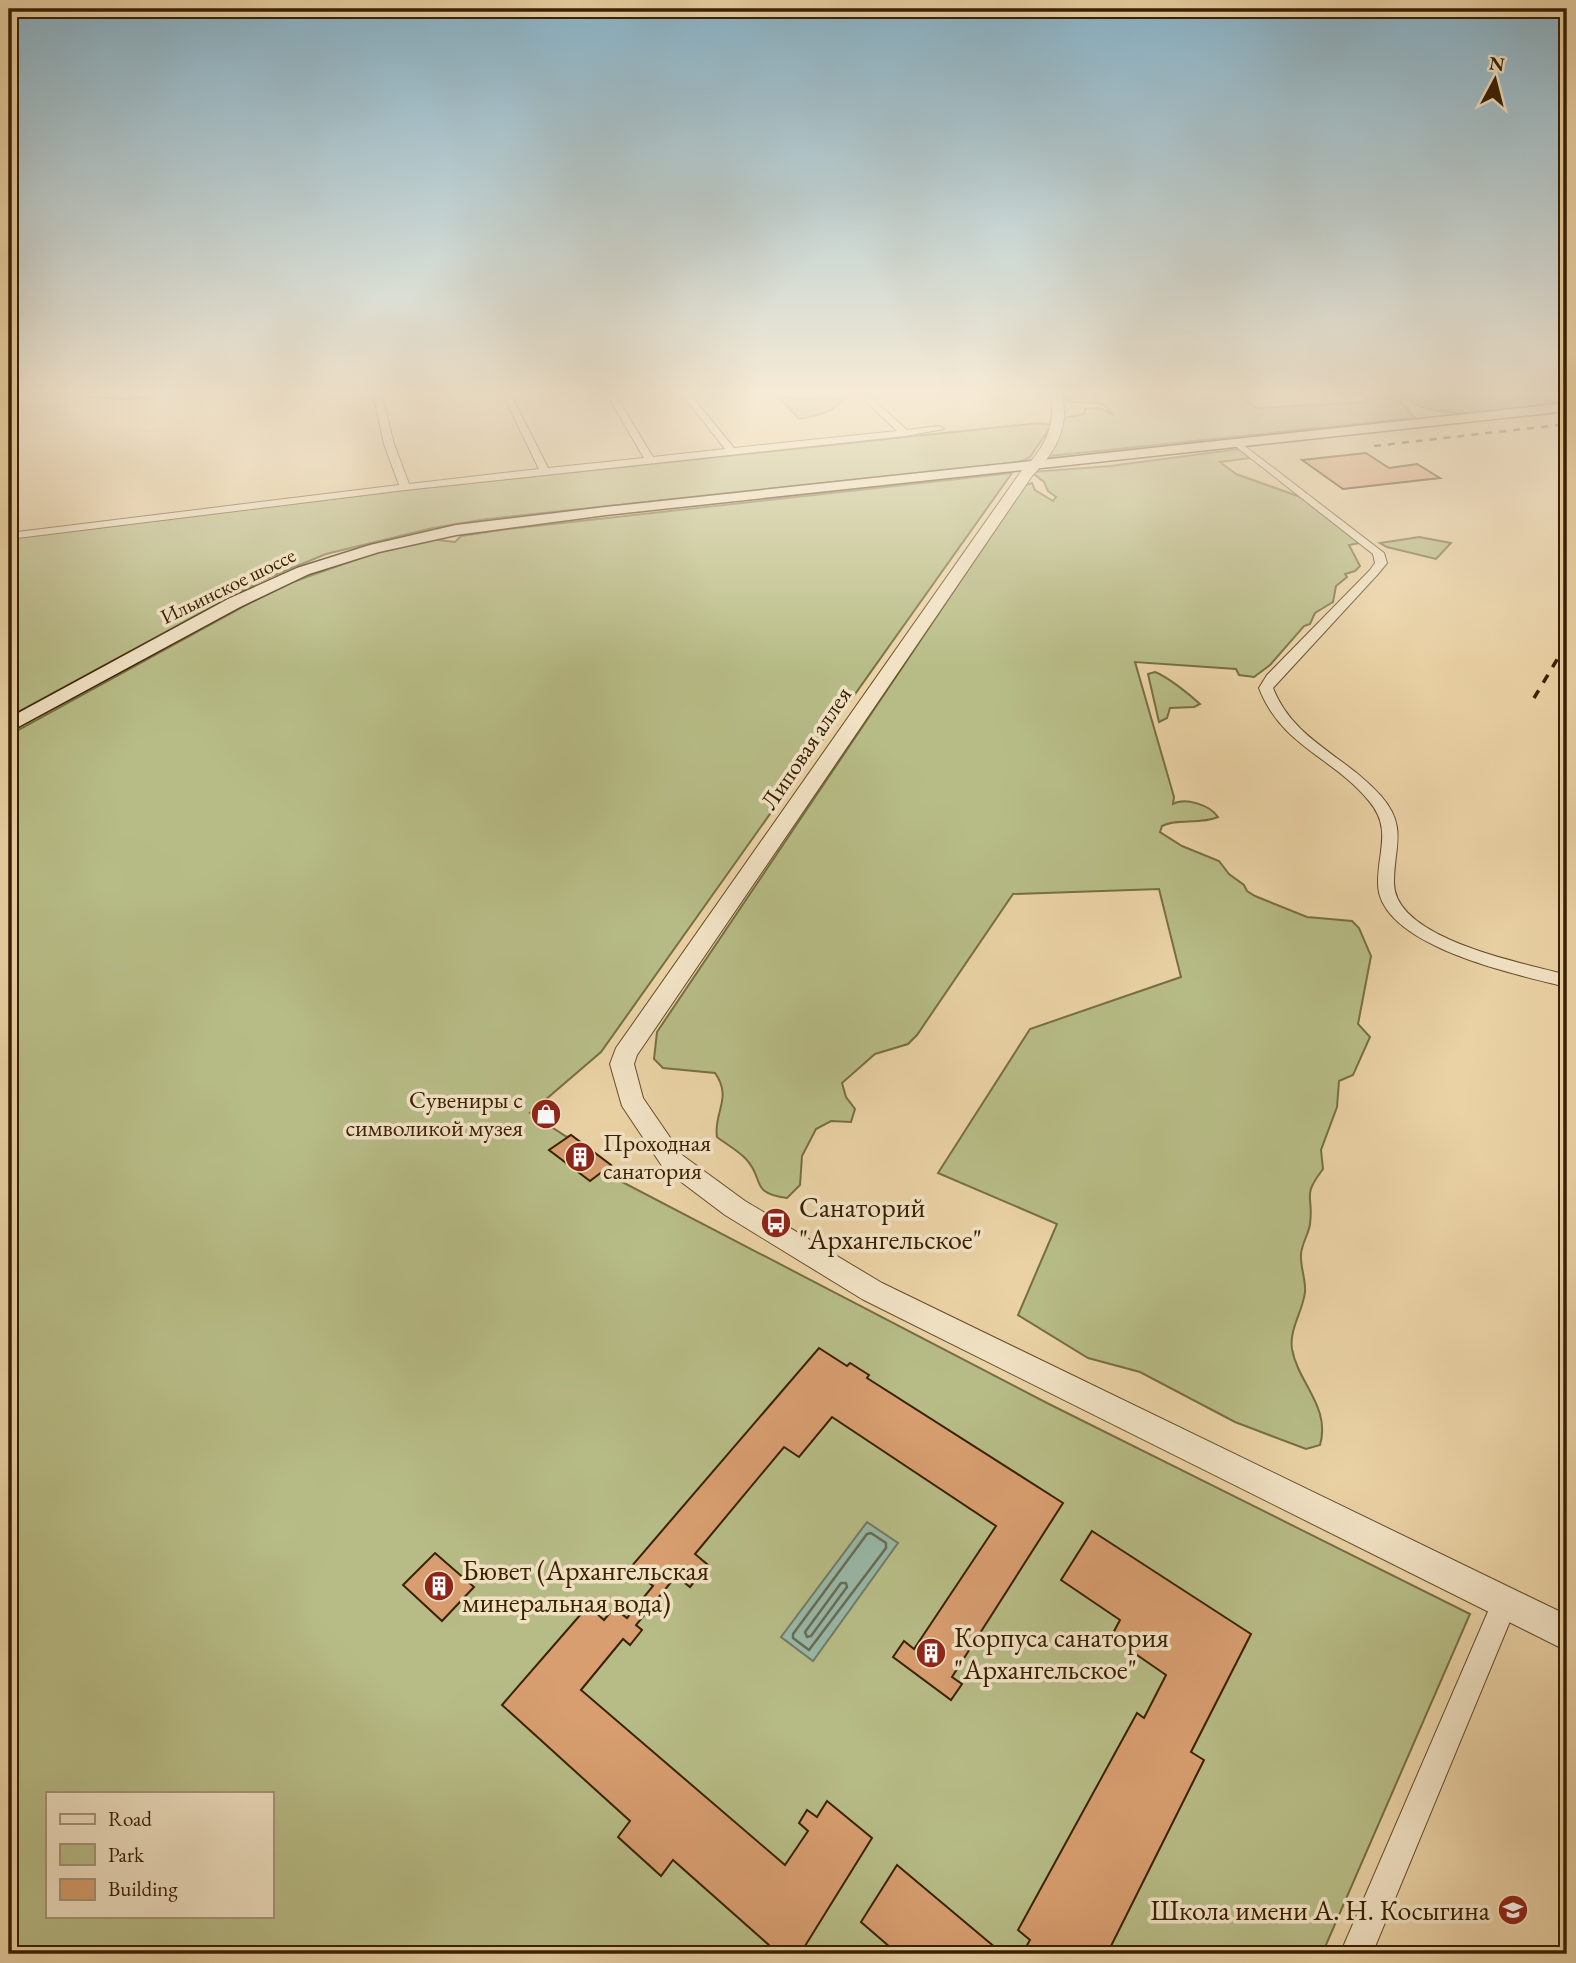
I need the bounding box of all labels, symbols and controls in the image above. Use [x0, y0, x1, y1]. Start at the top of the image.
north arrow [1460, 46, 1530, 116]
text: N [1488, 50, 1507, 77]
street label: Ильинское шоссе [156, 541, 300, 630]
street label: Липовая аллея [753, 680, 858, 815]
place label: Сувениры с символикой музея [345, 1084, 523, 1143]
shop icon: Сувениры с символикой музея [529, 1097, 563, 1131]
place label: Проходная санатория [603, 1127, 711, 1186]
building icon: Проходная санатория [563, 1140, 597, 1174]
place label: Санаторий "Архангельское" [799, 1189, 982, 1257]
bus stop icon: Санаторий "Архангельское" [759, 1206, 793, 1240]
place label: Бювет (Архангельская минеральная вода) [462, 1552, 709, 1620]
building icon: Бювет (Архангельская минеральная вода) [422, 1569, 456, 1603]
place label: Корпуса санатория "Архангельское" [954, 1619, 1169, 1687]
building icon: Корпуса санатория "Архангельское" [914, 1636, 948, 1670]
legend [46, 1792, 273, 1918]
text: Road [108, 1805, 152, 1832]
text: Park [108, 1841, 145, 1868]
text: Building [108, 1875, 178, 1902]
place label: Школа имени А. Н. Косыгина [1150, 1892, 1491, 1928]
school or university icon: Школа имени А. Н. Косыгина [1496, 1893, 1530, 1927]

